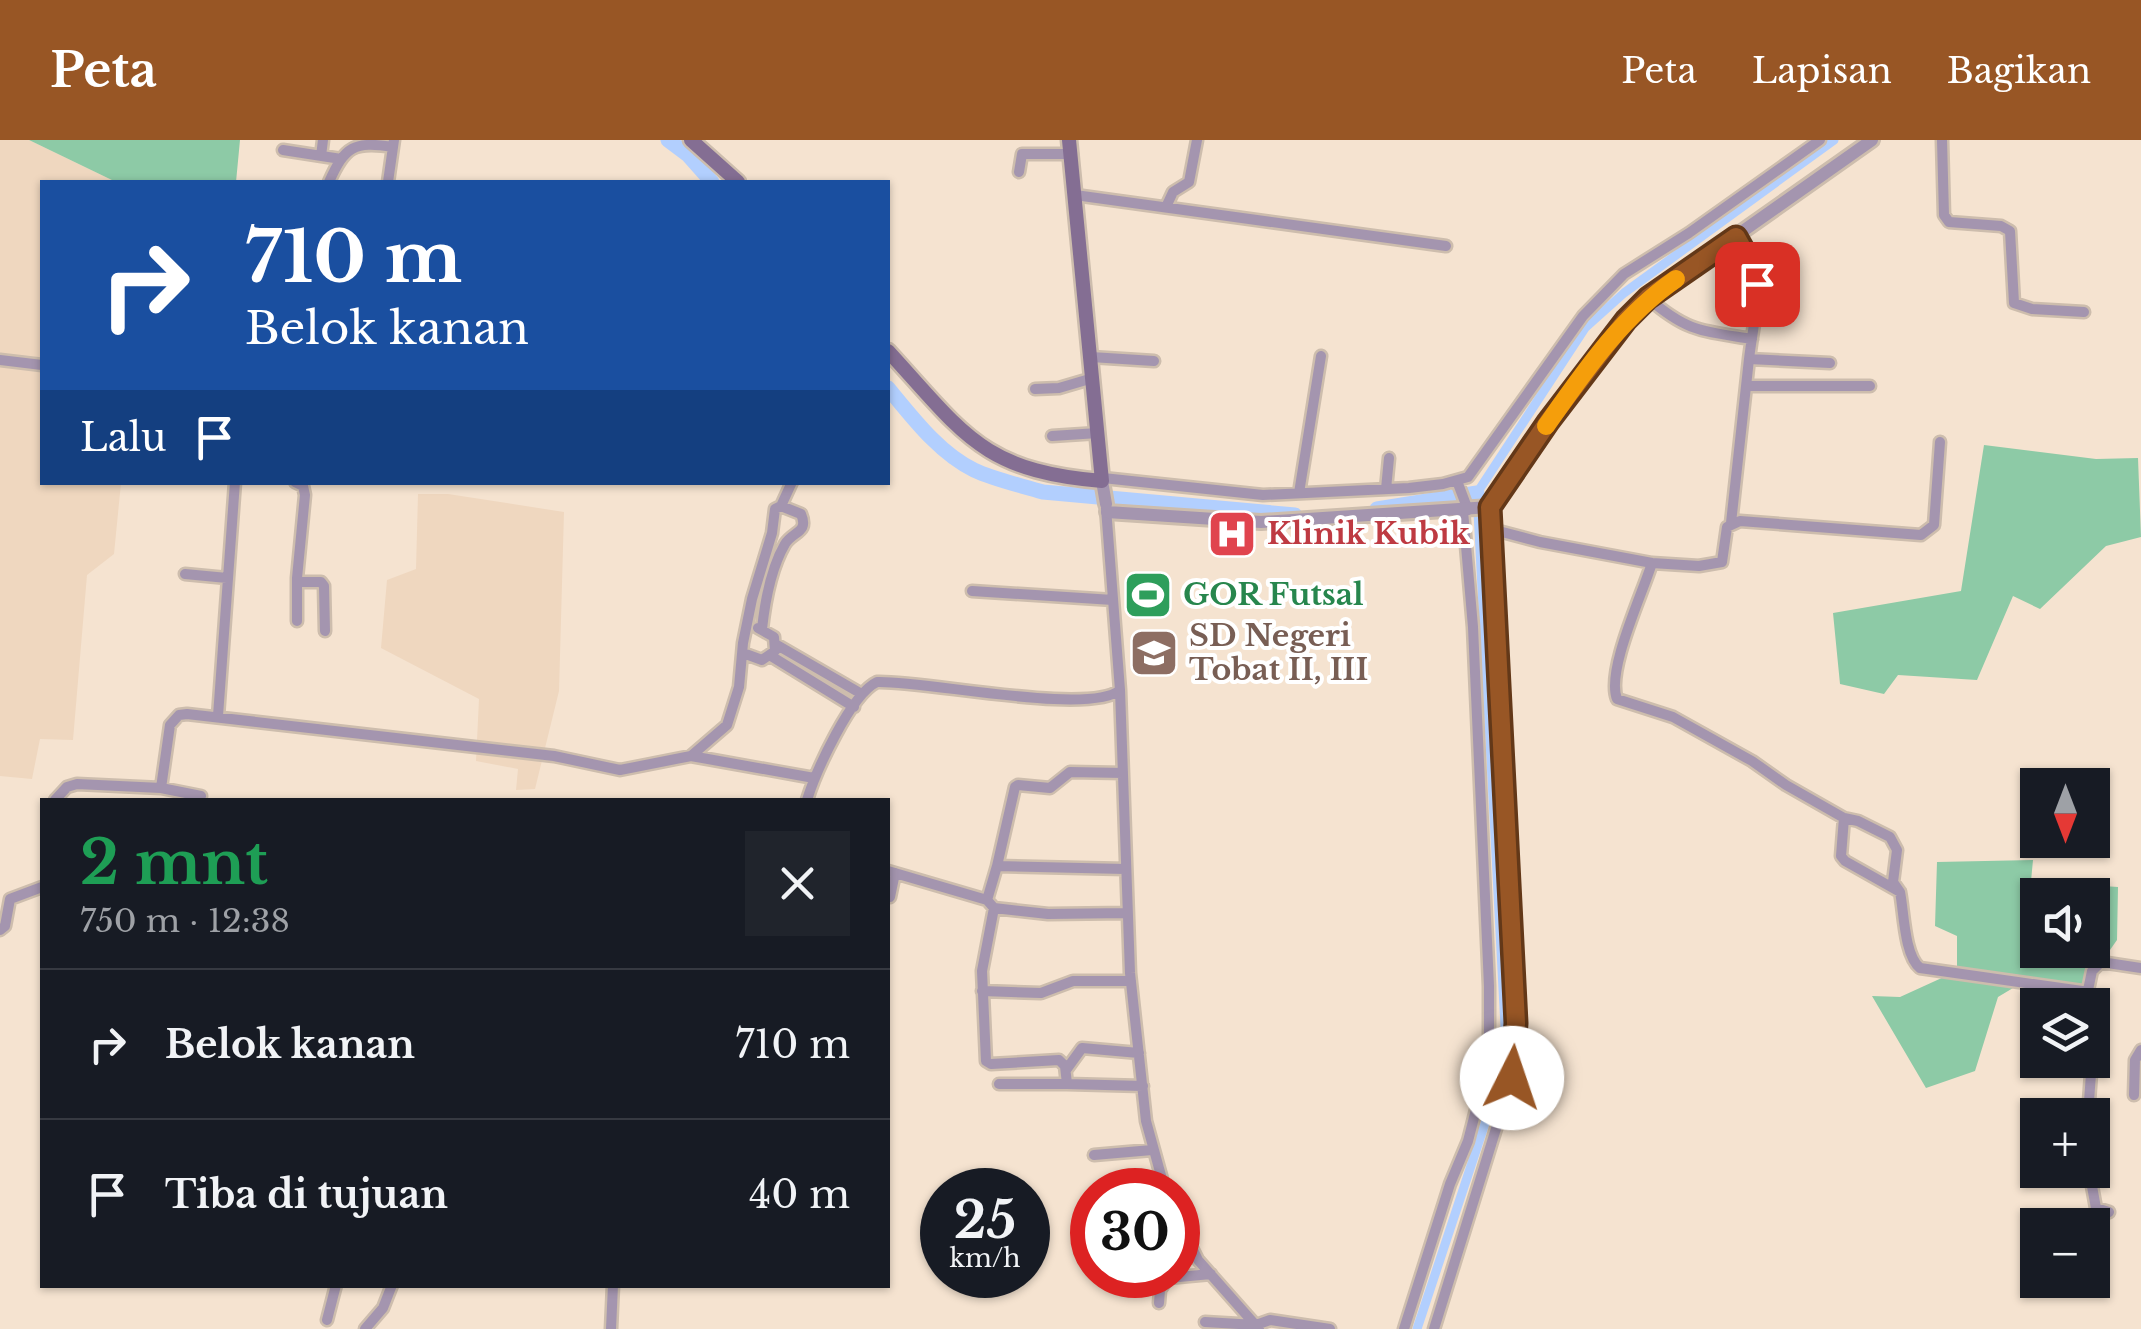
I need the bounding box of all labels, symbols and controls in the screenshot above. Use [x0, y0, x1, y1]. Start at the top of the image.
text: Peta [50, 40, 157, 100]
text: Peta [1621, 49, 1697, 92]
text: Lapisan [1752, 49, 1892, 92]
text: Bagikan [1947, 49, 2091, 92]
text: 710 m [245, 214, 462, 301]
icon: right [80, 220, 210, 350]
pin [1715, 242, 1800, 327]
icon: arrive [1730, 257, 1785, 312]
text: Belok kanan [245, 300, 529, 356]
icon: arrive [187, 410, 242, 465]
text: Lalu [80, 414, 167, 461]
hospital icon: Klinik Kubik [1206, 508, 1258, 560]
place label: Klinik Kubik [1267, 515, 1471, 552]
sports icon: GOR Futsal [1122, 569, 1174, 621]
place label: GOR Futsal [1183, 576, 1364, 613]
place label: SD Negeri Tobat II, III [1189, 617, 1368, 688]
school or university icon: SD Negeri Tobat II, III [1128, 627, 1180, 679]
north arrow [2020, 768, 2110, 858]
map controls [2020, 768, 2110, 1298]
text: 2 mnt [80, 826, 268, 900]
button: close [745, 831, 850, 936]
button: sound [2020, 878, 2110, 968]
text: 750 m · 12:38 [80, 901, 290, 941]
button: layers [2020, 988, 2110, 1078]
icon: right [80, 1017, 135, 1072]
text: Belok kanan [165, 1021, 415, 1068]
text: 710 m [735, 1021, 850, 1068]
position arrow [1460, 1026, 1564, 1130]
button: + [2020, 1098, 2110, 1188]
icon: arrive [80, 1167, 135, 1222]
speed limit sign: 30 [1070, 1168, 1200, 1298]
text: Tiba di tujuan [165, 1171, 448, 1218]
text: 40 m [749, 1171, 850, 1218]
text: 25 [954, 1189, 1016, 1252]
button: − [2020, 1208, 2110, 1298]
text: km/h [950, 1243, 1020, 1274]

